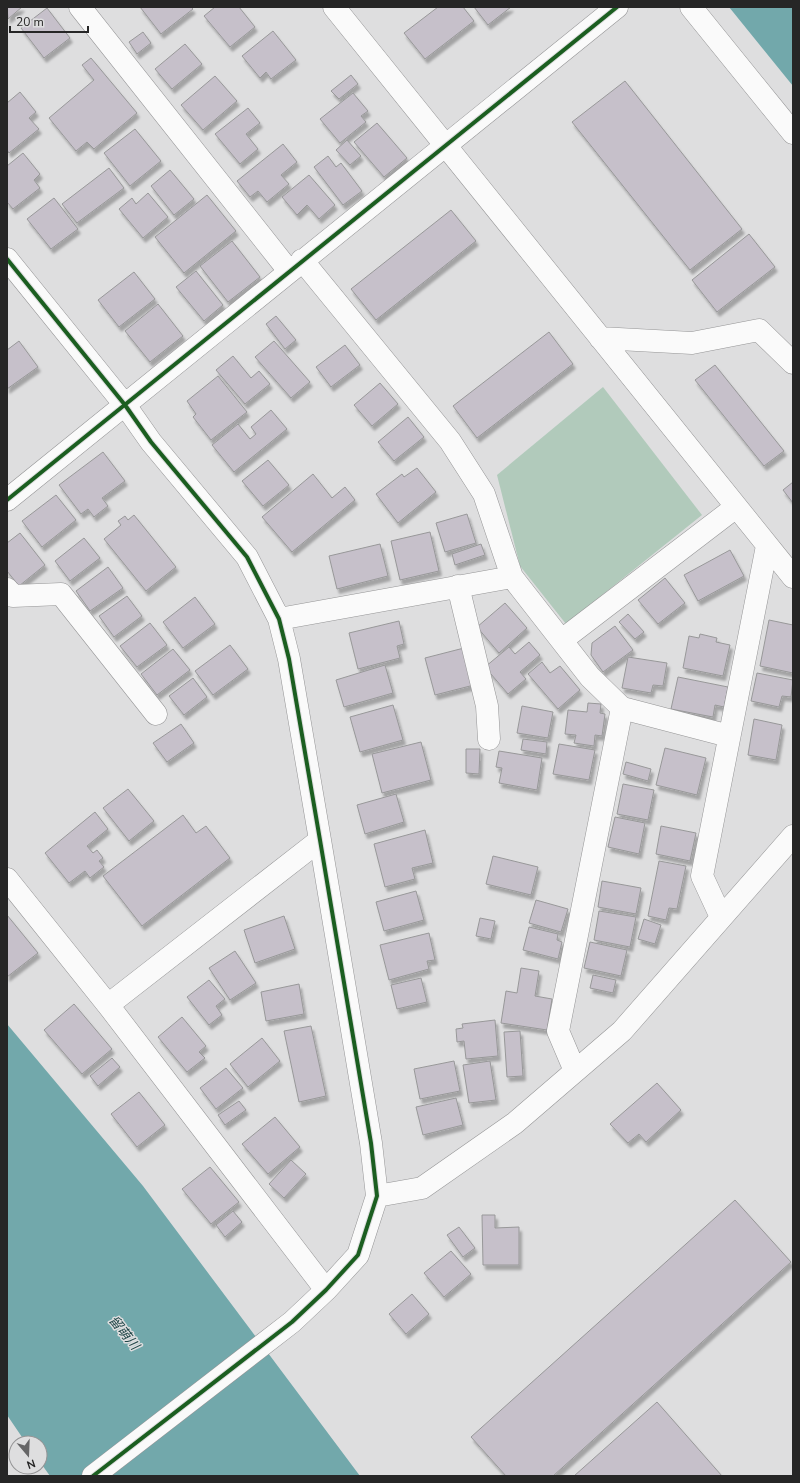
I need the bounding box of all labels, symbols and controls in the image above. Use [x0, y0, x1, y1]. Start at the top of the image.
scale bar [10, 8, 88, 34]
text: 20 m [16, 14, 44, 30]
water label: 留萌川 [105, 1312, 145, 1355]
north arrow [8, 1435, 48, 1475]
text: N [25, 1456, 37, 1472]

